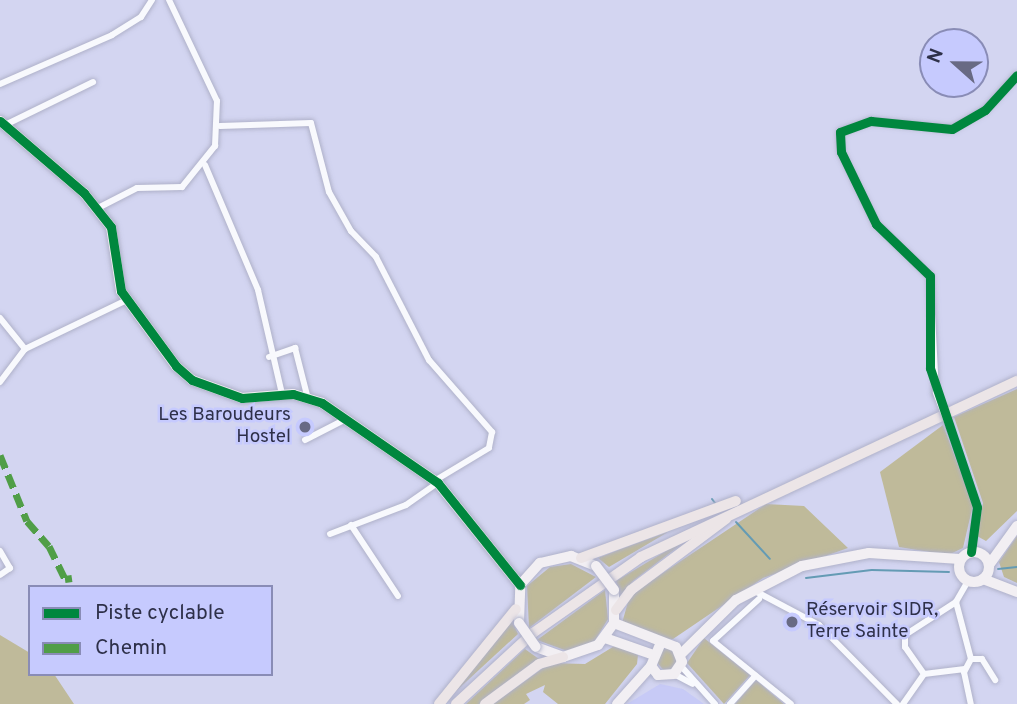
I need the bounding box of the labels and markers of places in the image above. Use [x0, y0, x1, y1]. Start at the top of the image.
place label: Les Baroudeurs Hostel [158, 405, 291, 449]
marker: Les Baroudeurs Hostel [297, 419, 313, 435]
place label: Réservoir SIDR, Terre Sainte [806, 600, 938, 644]
marker: Réservoir SIDR, Terre Sainte [784, 614, 800, 630]

